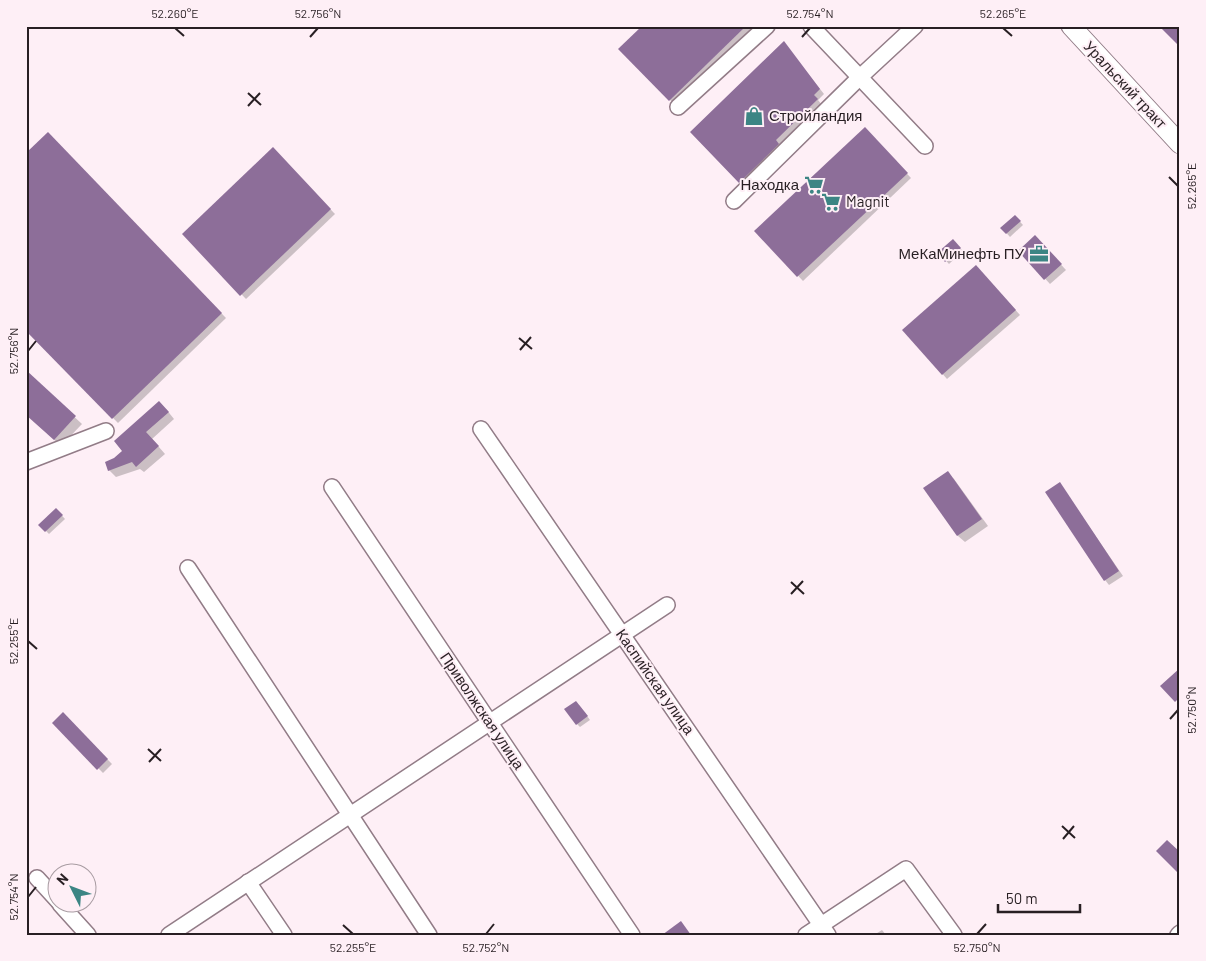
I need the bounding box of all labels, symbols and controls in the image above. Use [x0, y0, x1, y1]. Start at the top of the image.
text: 52.260°E [151, 6, 199, 20]
text: 52.756°N [295, 6, 341, 20]
text: 52.754°N [786, 6, 834, 20]
text: 52.265°E [980, 6, 1026, 20]
street label: Уральский тракт [1081, 37, 1171, 132]
shop icon: Стройландия [743, 105, 765, 127]
place label: Стройландия [769, 106, 862, 124]
text: 52.265°E [1184, 163, 1198, 209]
supermarket icon: Находка [803, 174, 825, 196]
place label: Находка [740, 175, 800, 193]
supermarket icon: Magnit [820, 191, 842, 213]
place label: Magnit [846, 192, 890, 210]
office icon: МеКаМинефть ПУ [1028, 243, 1050, 265]
place label: МеКаМинефть ПУ [898, 244, 1024, 262]
text: 52.756°N [6, 328, 20, 374]
text: 52.255°E [6, 618, 20, 664]
street label: Каспийская улица [613, 625, 699, 738]
street label: Приволжская улица [437, 649, 529, 773]
text: 52.750°N [1184, 686, 1198, 734]
north arrow [48, 864, 98, 914]
text: N [53, 870, 71, 888]
text: 52.754°N [6, 873, 20, 921]
scale bar [998, 881, 1081, 913]
text: 50 m [1006, 889, 1038, 907]
text: 52.255°E [330, 940, 376, 954]
text: 52.752°N [463, 940, 509, 954]
text: 52.750°N [953, 940, 1001, 954]

